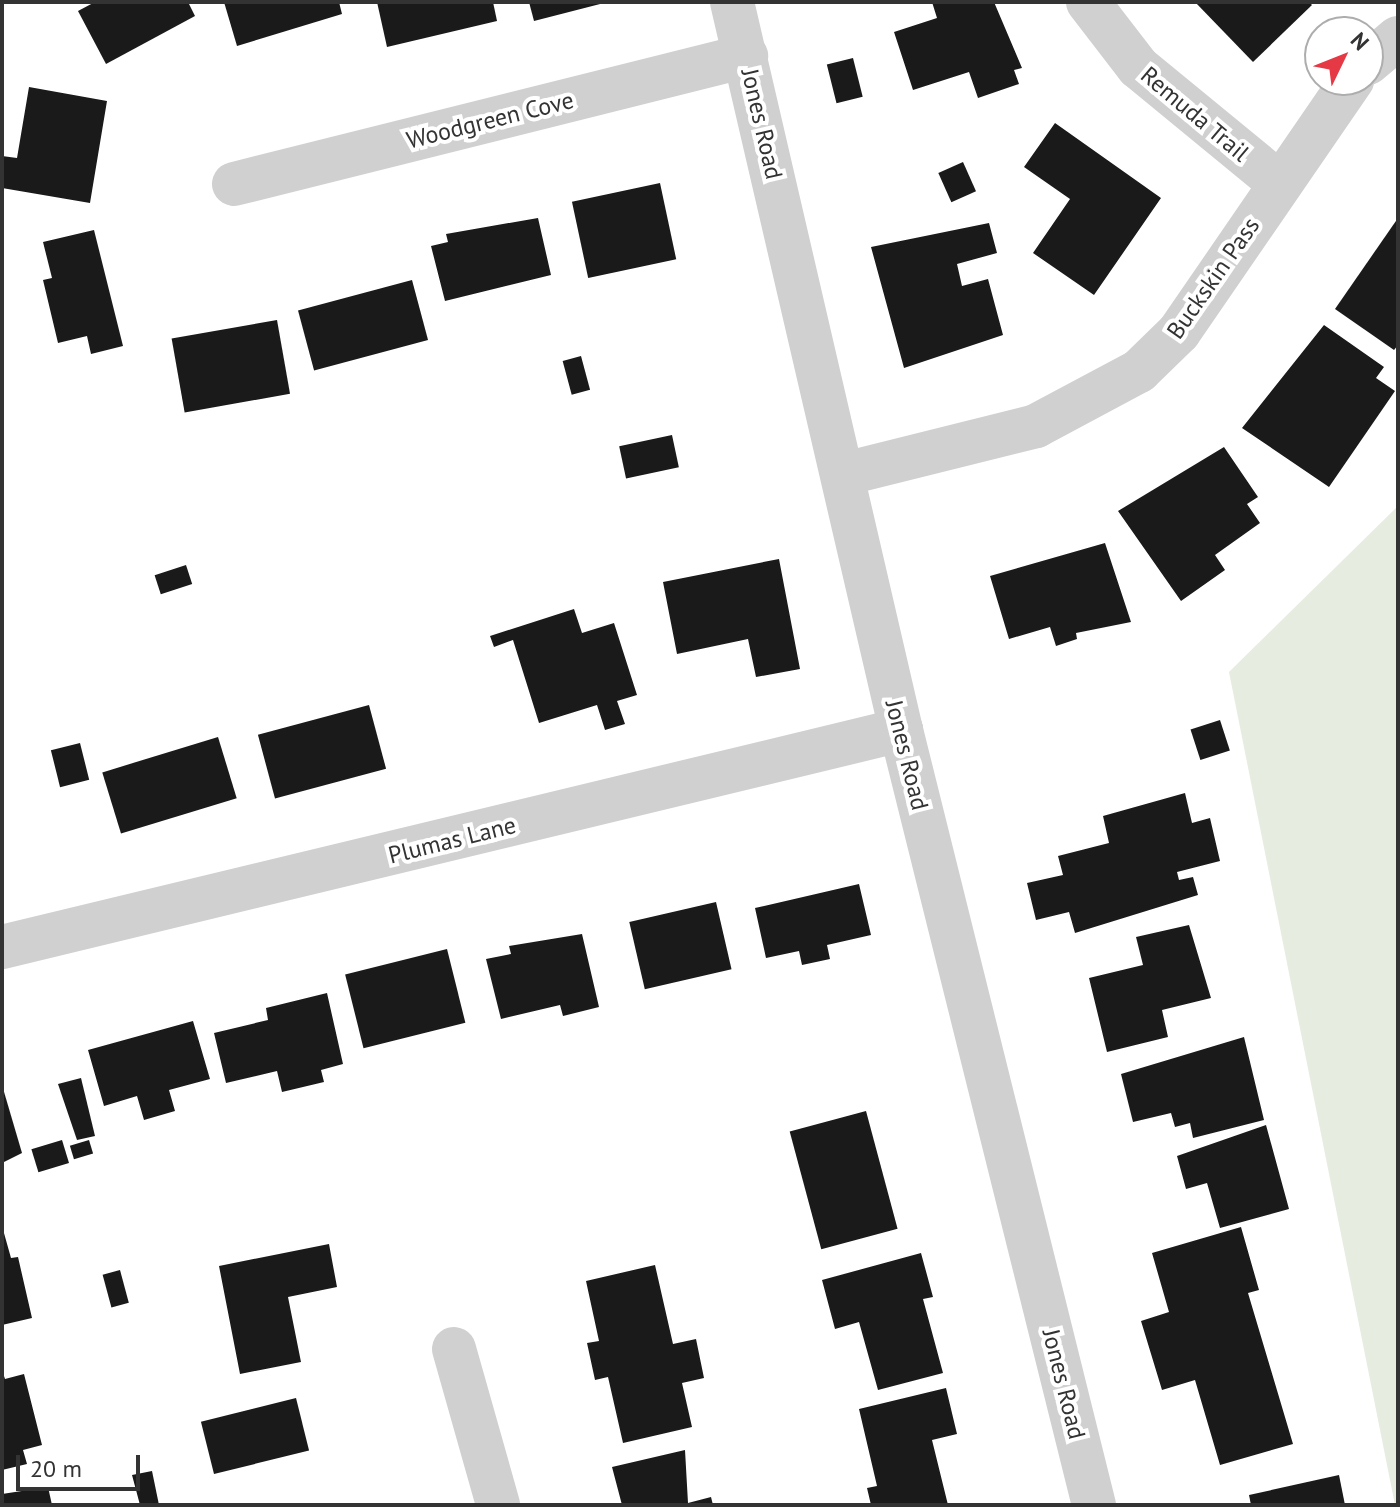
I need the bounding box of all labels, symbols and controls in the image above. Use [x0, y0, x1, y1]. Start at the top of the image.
north arrow [1304, 16, 1384, 96]
text: N [1345, 26, 1375, 56]
street label: Remuda Trail [1135, 60, 1255, 168]
street label: Jones Road [735, 66, 789, 182]
street label: Woodgreen Cove [403, 85, 577, 155]
street label: Buckskin Pass [1161, 212, 1265, 344]
street label: Jones Road [879, 697, 935, 813]
street label: Plumas Lane [385, 810, 519, 870]
street label: Jones Road [1036, 1326, 1092, 1442]
scale bar [20, 1439, 144, 1489]
text: 20 m [30, 1453, 82, 1484]

